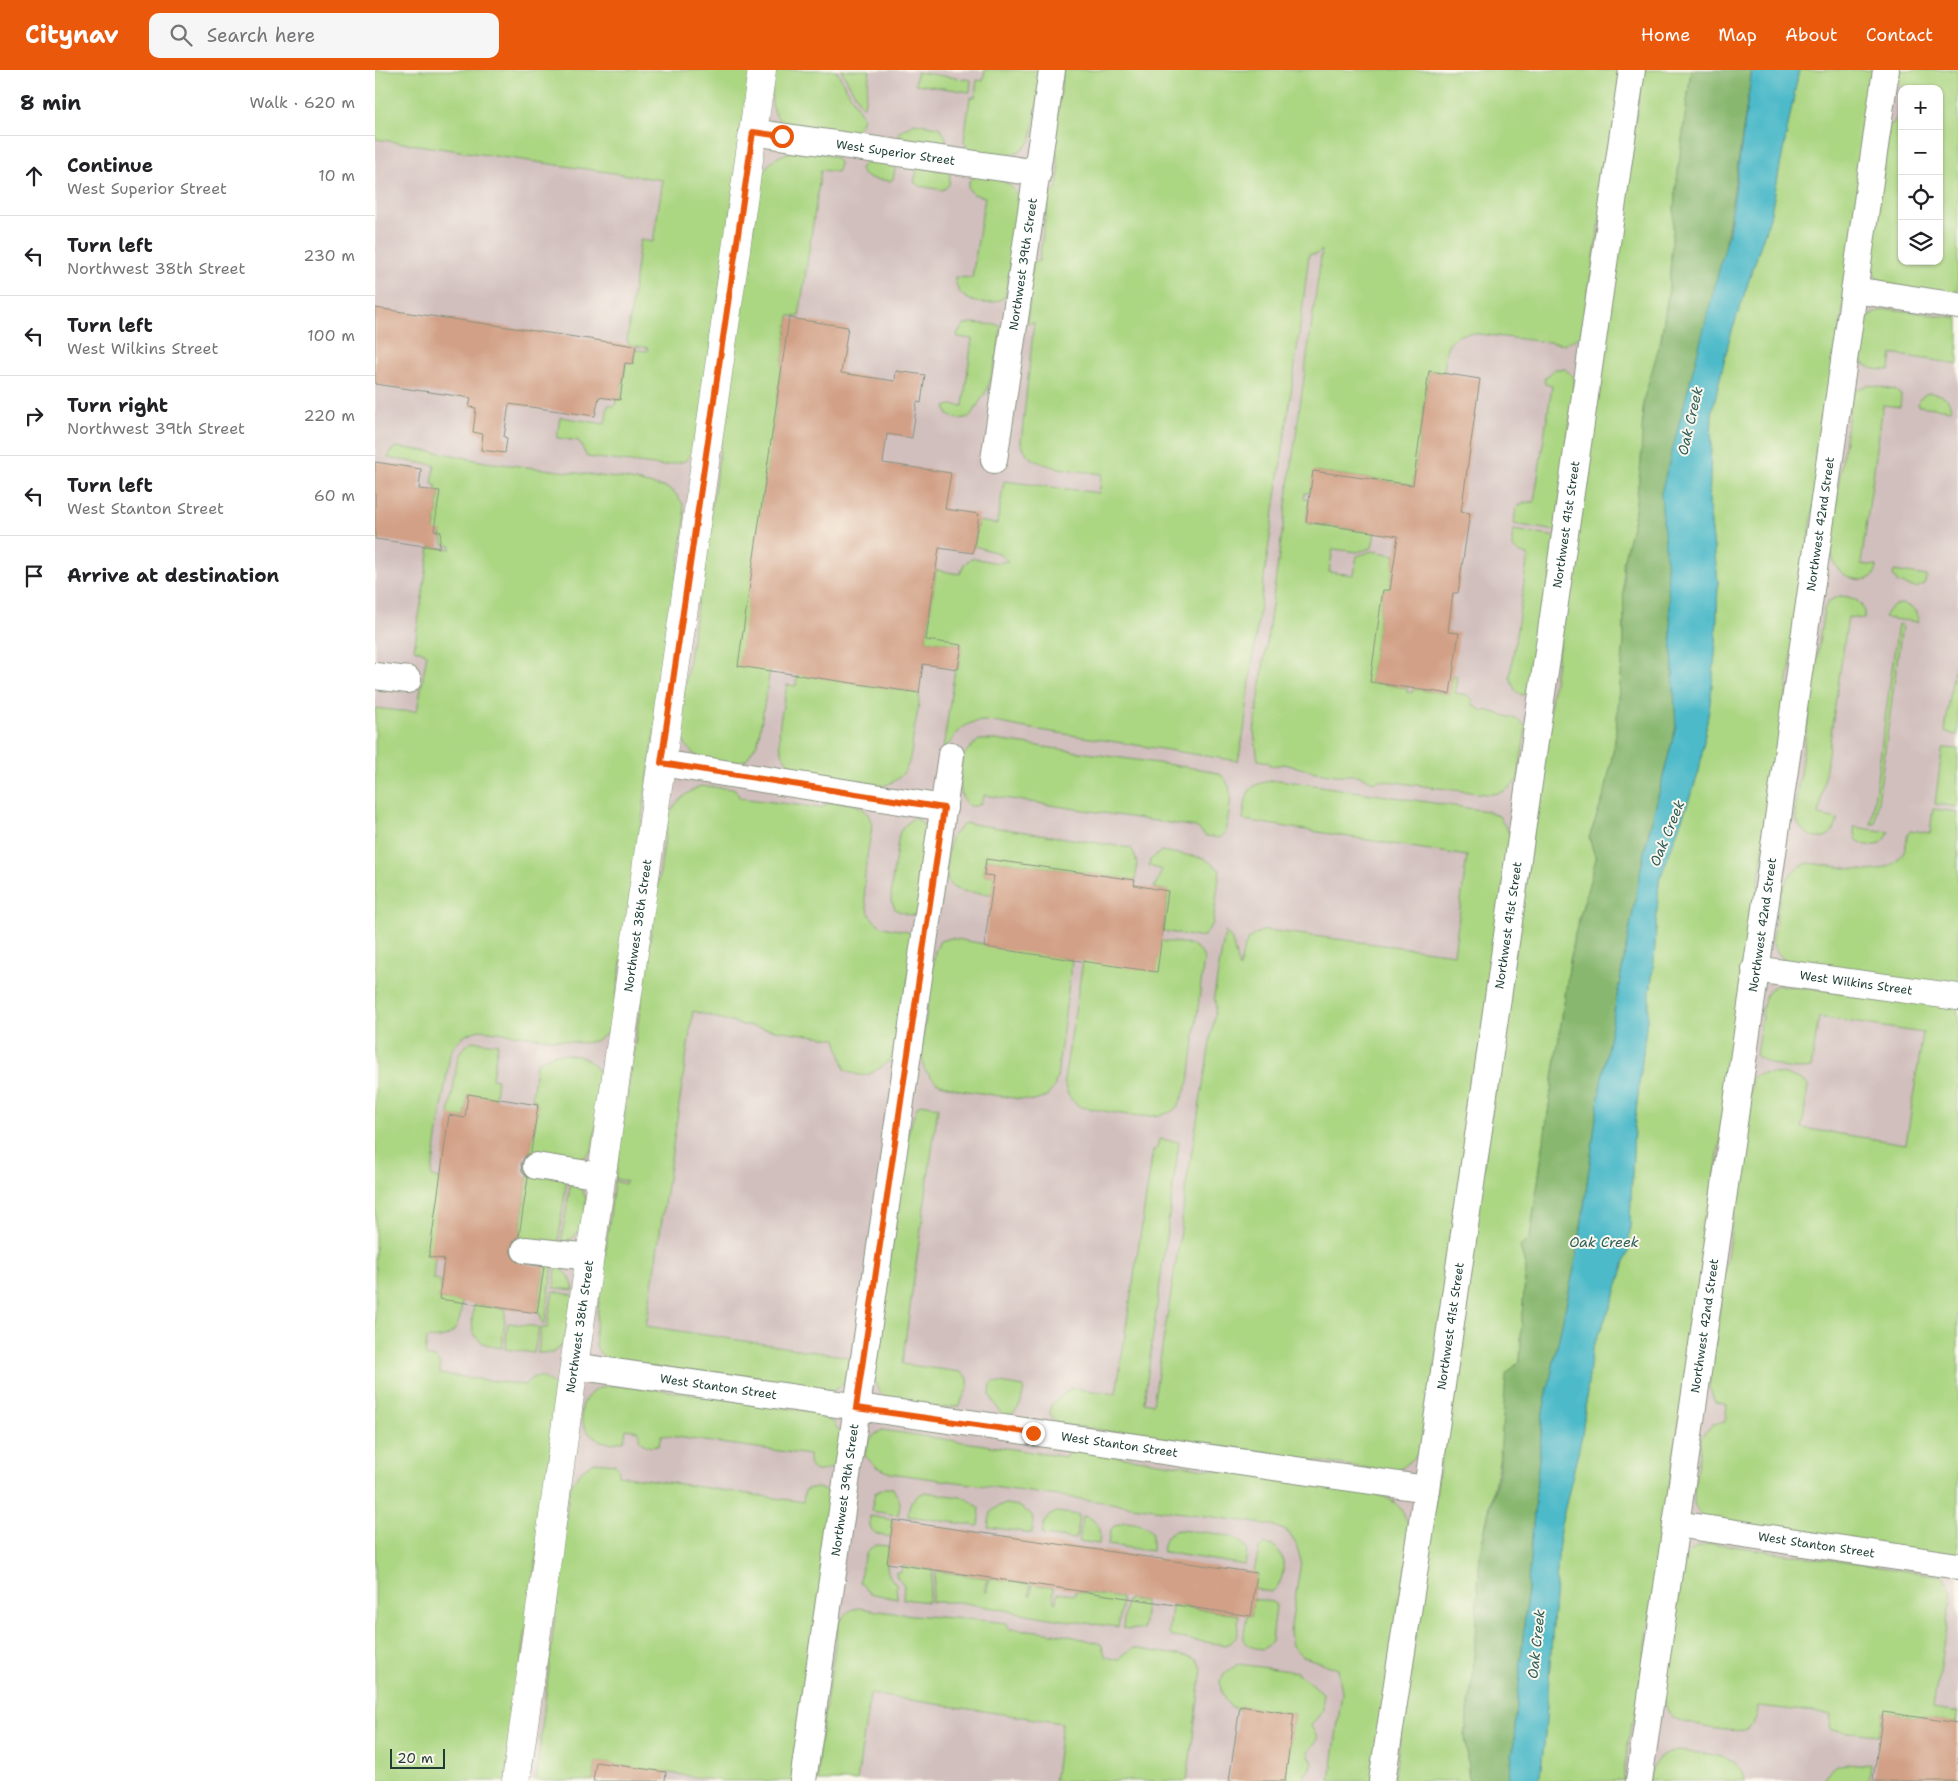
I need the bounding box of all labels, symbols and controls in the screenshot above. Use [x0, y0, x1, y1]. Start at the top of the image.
search box [149, 13, 499, 58]
text: Citynav [25, 19, 119, 51]
icon: search [167, 21, 195, 49]
text: Search here [207, 23, 315, 48]
text: Home [1641, 23, 1690, 47]
text: Map [1718, 23, 1757, 47]
text: About [1785, 23, 1838, 47]
text: Contact [1866, 23, 1933, 47]
map controls [1898, 85, 1943, 265]
button: + [1898, 85, 1943, 130]
text: 8 min [20, 89, 81, 117]
text: Walk · 620 m [250, 92, 355, 113]
route start [771, 125, 794, 148]
button: − [1898, 130, 1943, 175]
street label: West Superior Street [835, 136, 956, 169]
text: Continue [67, 153, 153, 178]
icon: ahead [20, 162, 48, 190]
text: 10 m [318, 165, 355, 186]
button: locate [1898, 175, 1943, 220]
text: West Superior Street [67, 178, 227, 199]
street label: Northwest 39th Street [1005, 197, 1041, 331]
button: layers [1898, 220, 1943, 265]
text: Turn left [67, 233, 153, 258]
icon: left [20, 242, 48, 270]
text: 230 m [303, 245, 355, 266]
text: Northwest 38th Street [67, 258, 245, 279]
text: Turn left [67, 313, 153, 338]
icon: left [20, 322, 48, 350]
text: 100 m [307, 325, 355, 346]
text: West Wilkins Street [67, 338, 219, 359]
water label: Oak Creek [1673, 385, 1707, 457]
text: Turn right [67, 393, 168, 418]
icon: right [20, 402, 48, 430]
text: 220 m [303, 405, 355, 426]
text: Northwest 39th Street [67, 418, 245, 439]
street label: Northwest 42nd Street [1803, 456, 1838, 592]
street label: Northwest 41st Street [1549, 460, 1583, 589]
text: Turn left [67, 473, 153, 498]
icon: left [20, 482, 48, 510]
text: 60 m [314, 485, 355, 506]
text: West Stanton Street [67, 498, 224, 519]
icon: arrive [20, 562, 48, 590]
text: Arrive at destination [67, 563, 279, 588]
water label: Oak Creek [1646, 797, 1688, 869]
street label: Northwest 42nd Street [1745, 857, 1780, 993]
street label: Northwest 38th Street [620, 858, 655, 993]
street label: Northwest 41st Street [1491, 861, 1526, 990]
street label: West Wilkins Street [1799, 967, 1913, 999]
water label: Oak Creek [1569, 1233, 1639, 1251]
street label: Northwest 42nd Street [1687, 1257, 1722, 1394]
street label: Northwest 38th Street [562, 1259, 597, 1394]
street label: Northwest 41st Street [1433, 1261, 1468, 1391]
street label: West Stanton Street [659, 1371, 778, 1403]
route end [1022, 1422, 1045, 1445]
street label: Northwest 39th Street [828, 1423, 862, 1557]
street label: West Stanton Street [1060, 1428, 1179, 1461]
street label: West Stanton Street [1757, 1528, 1876, 1562]
water label: Oak Creek [1523, 1608, 1549, 1680]
scale bar [390, 1746, 445, 1769]
text: 20 m [397, 1749, 433, 1767]

